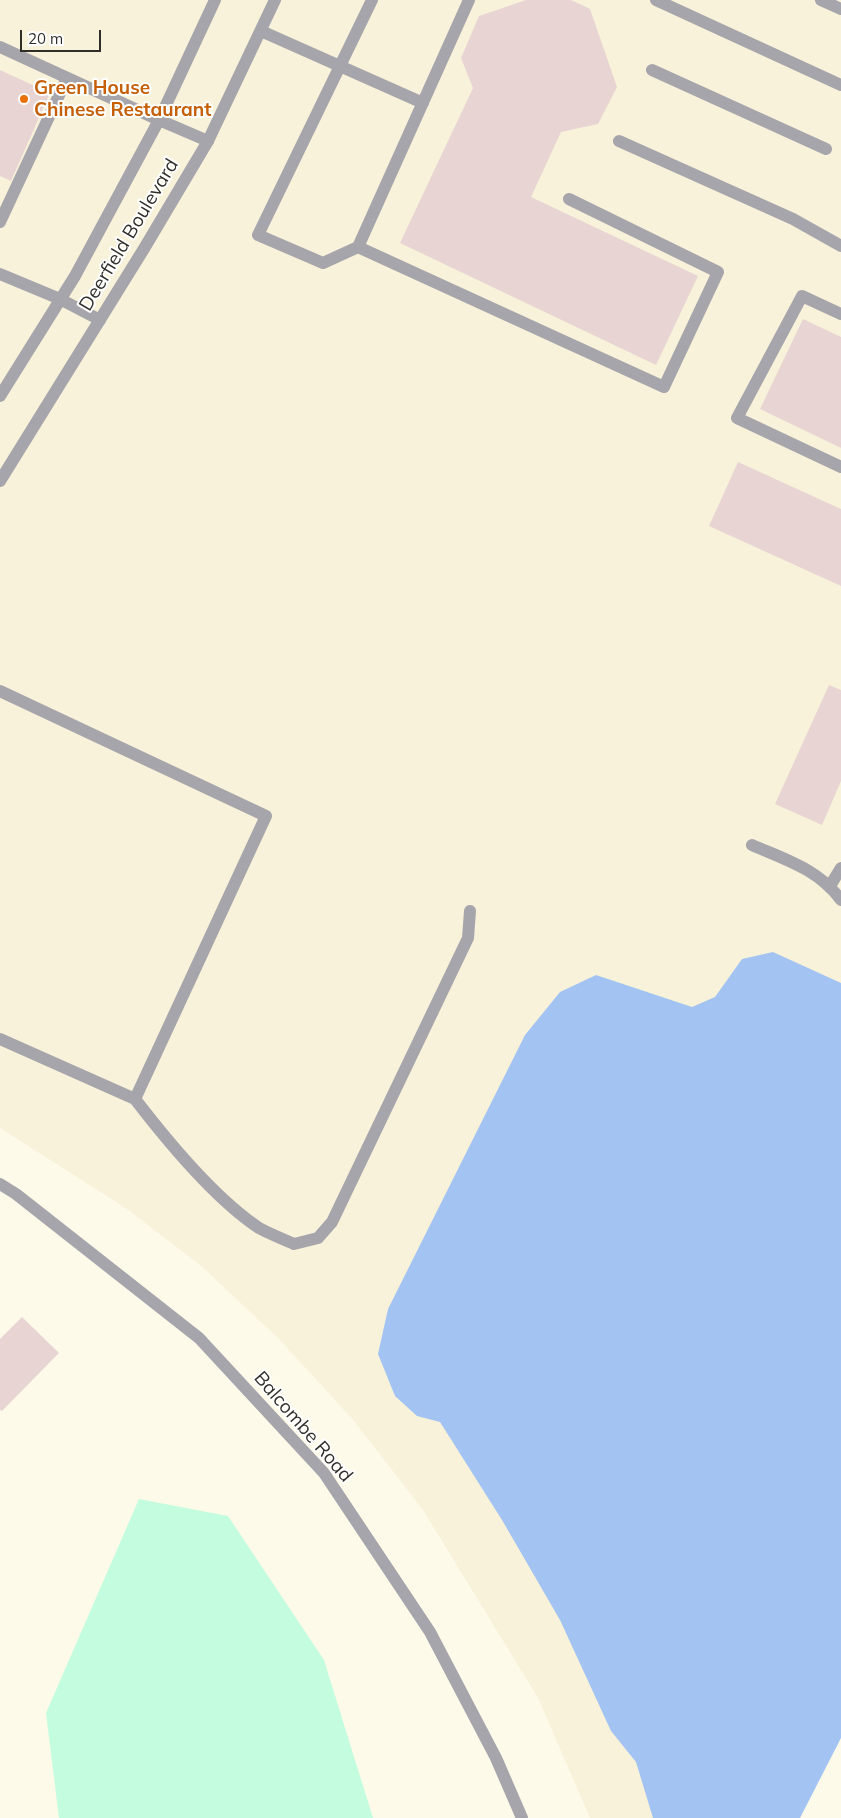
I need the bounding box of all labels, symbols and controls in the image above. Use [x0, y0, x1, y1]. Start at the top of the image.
scale bar [22, 20, 104, 52]
text: 20 m [28, 29, 63, 48]
place label: Green House Chinese Restaurant [34, 77, 211, 121]
marker: Green House Chinese Restaurant [18, 93, 30, 105]
street label: Deerfield Boulevard [75, 155, 183, 315]
street label: Balcombe Road [249, 1367, 357, 1487]

